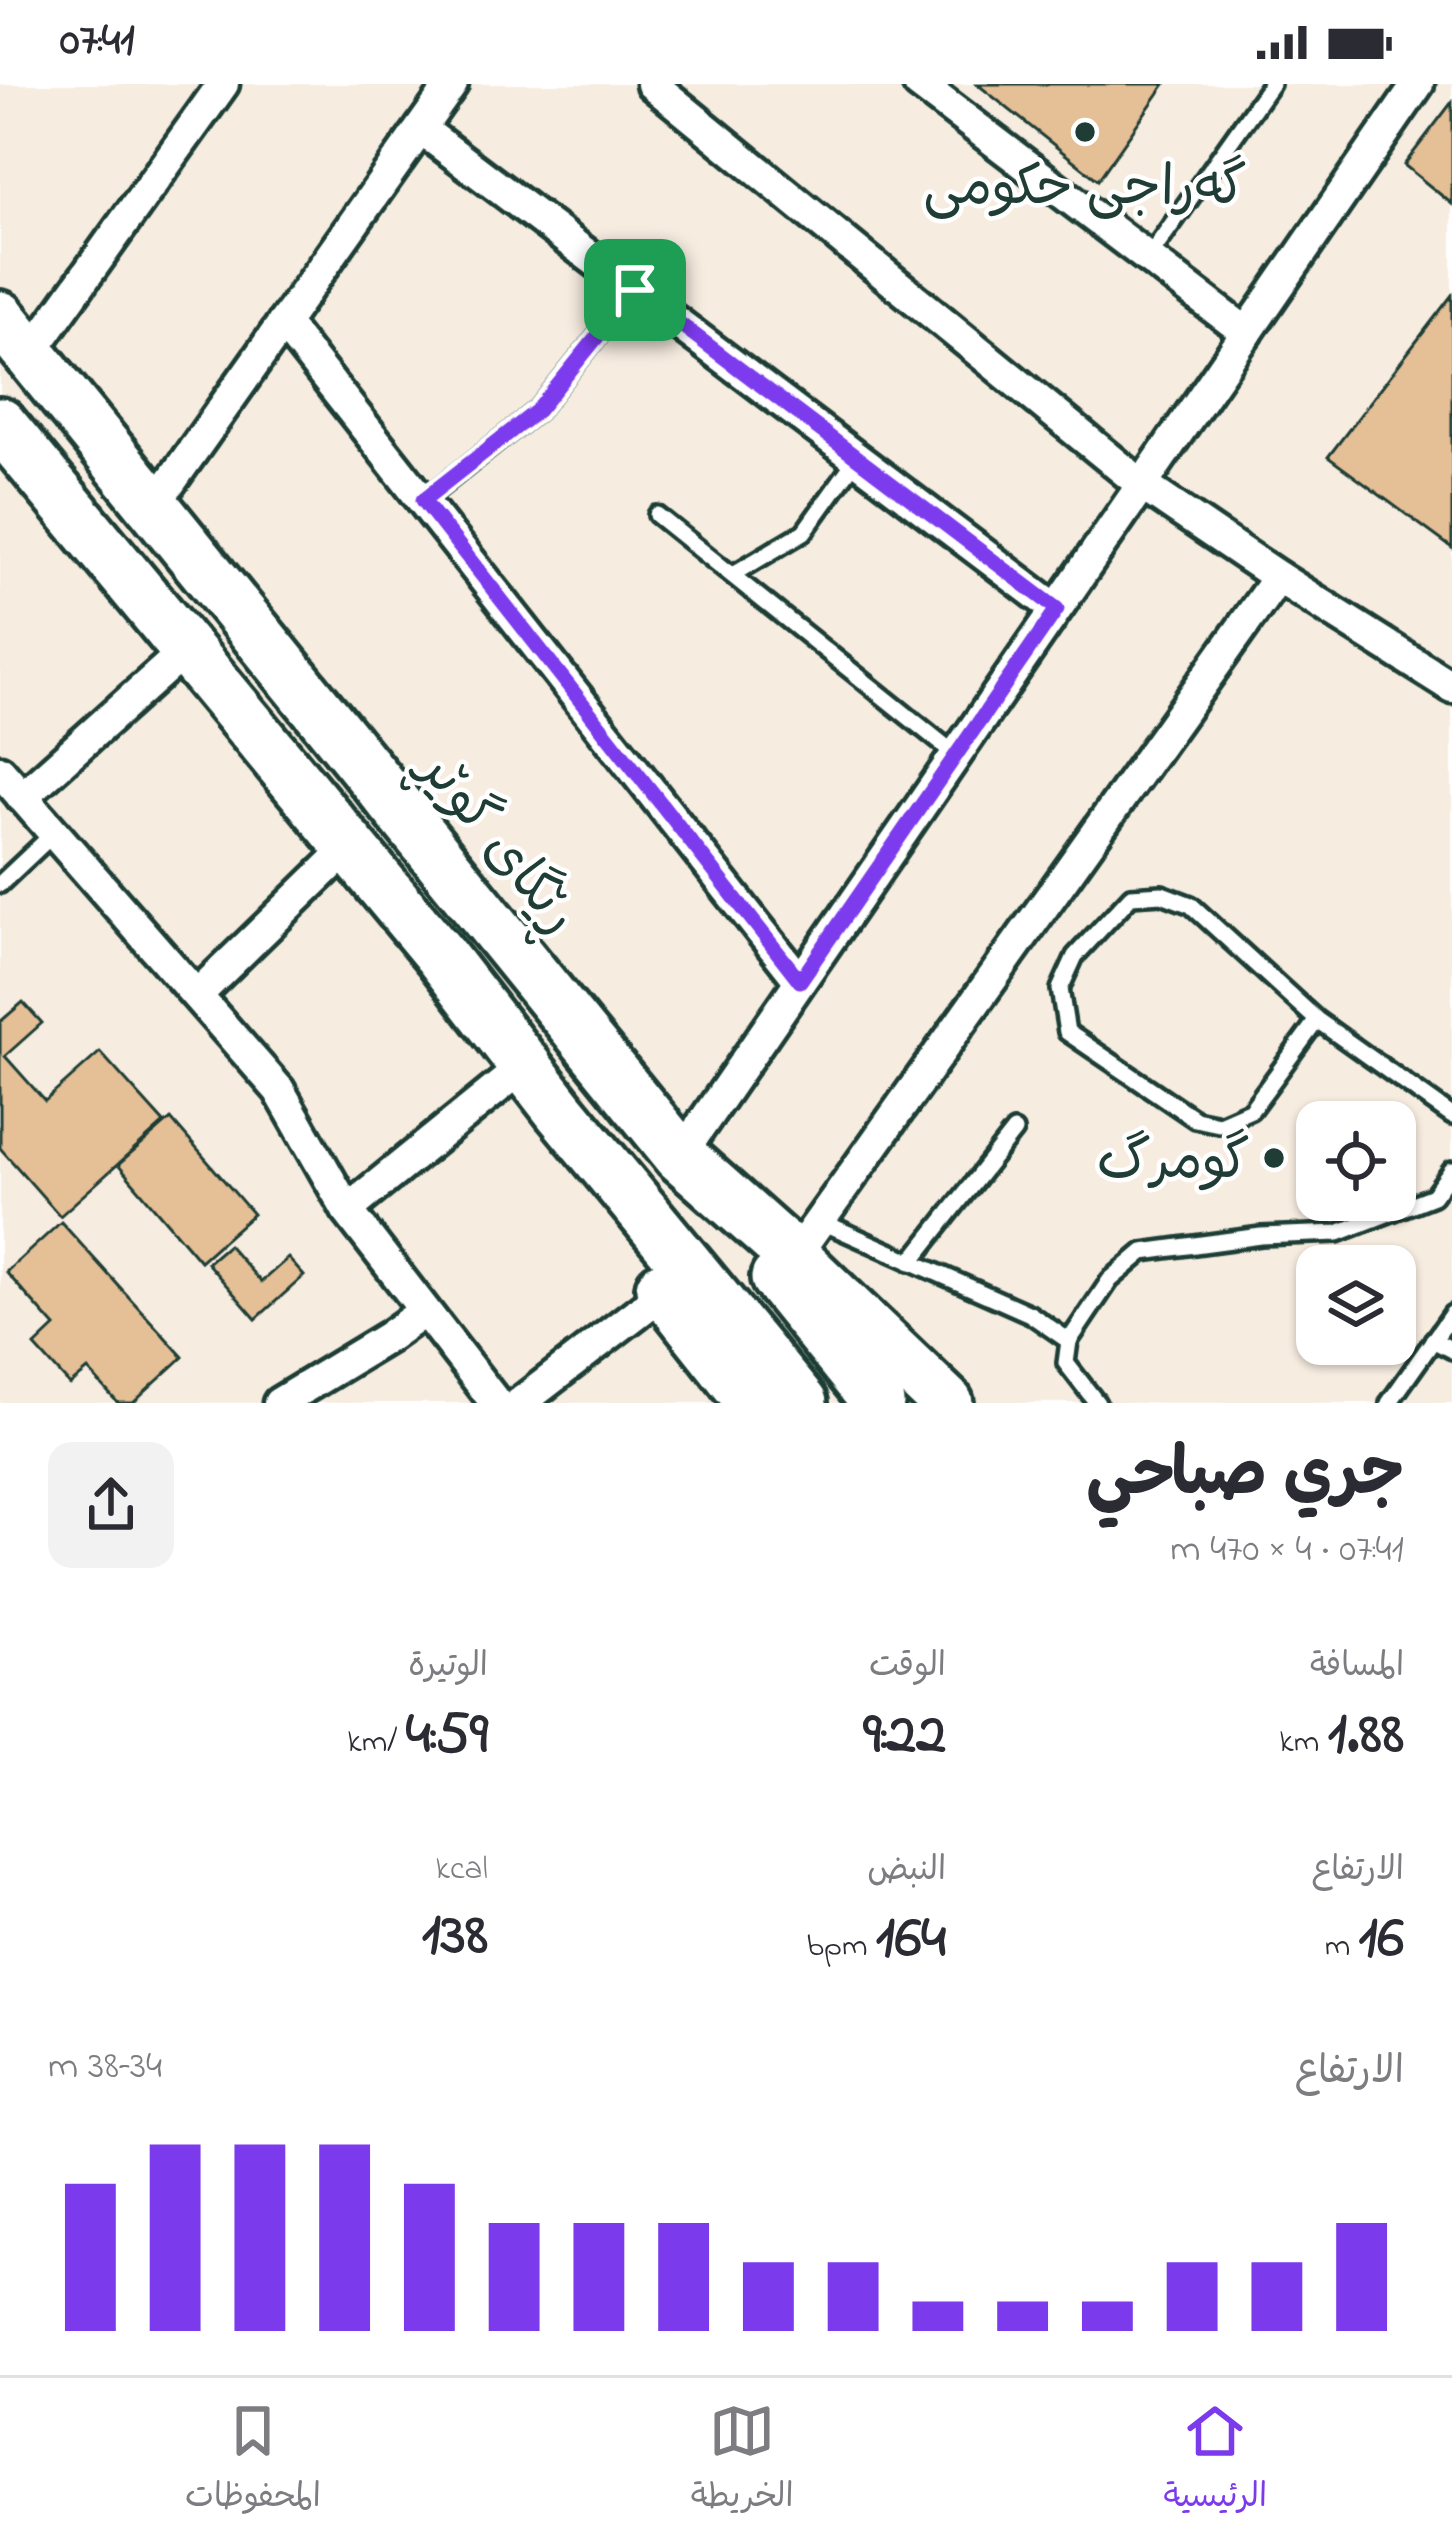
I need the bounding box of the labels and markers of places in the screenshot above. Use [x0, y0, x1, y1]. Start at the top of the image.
marker: گەراجی حکومی [1072, 119, 1098, 145]
place label: گەراجی حکومی [923, 151, 1247, 229]
pin [584, 239, 686, 341]
place label: گومرگ [1097, 1125, 1250, 1203]
marker: گومرگ [1261, 1145, 1287, 1171]

